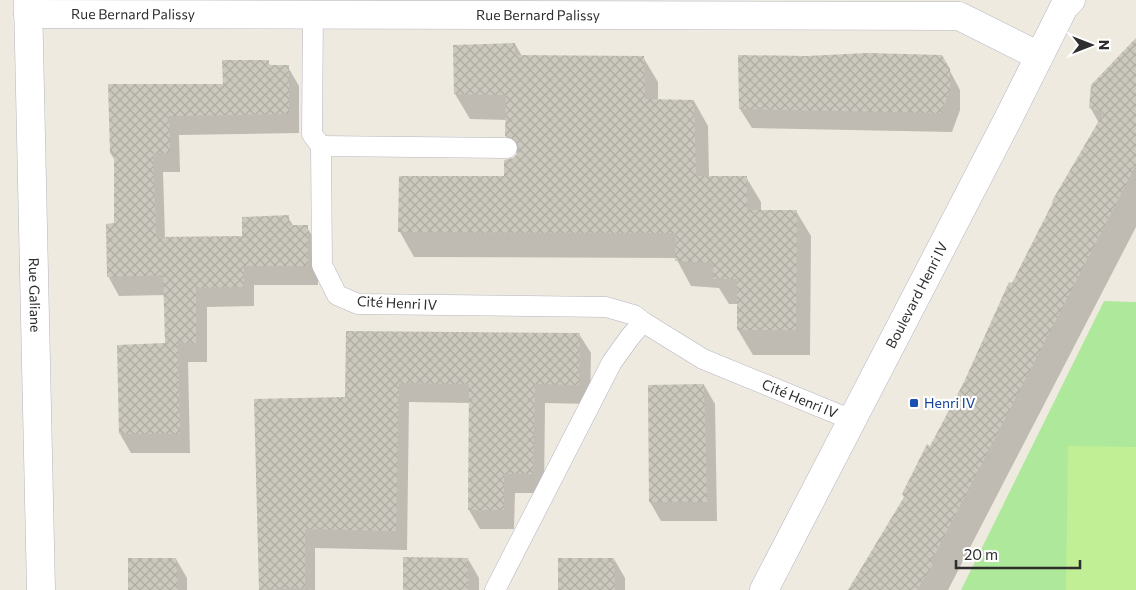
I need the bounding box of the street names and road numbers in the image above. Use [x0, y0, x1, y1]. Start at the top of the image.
street label: Rue Bernard Palissy [71, 5, 195, 22]
street label: Rue Bernard Palissy [476, 6, 600, 23]
street label: Boulevard Henri IV [882, 238, 951, 351]
street label: Rue Galiane [26, 257, 44, 332]
street label: Cité Henri IV [357, 292, 438, 313]
street label: Cité Henri IV [760, 375, 841, 421]

